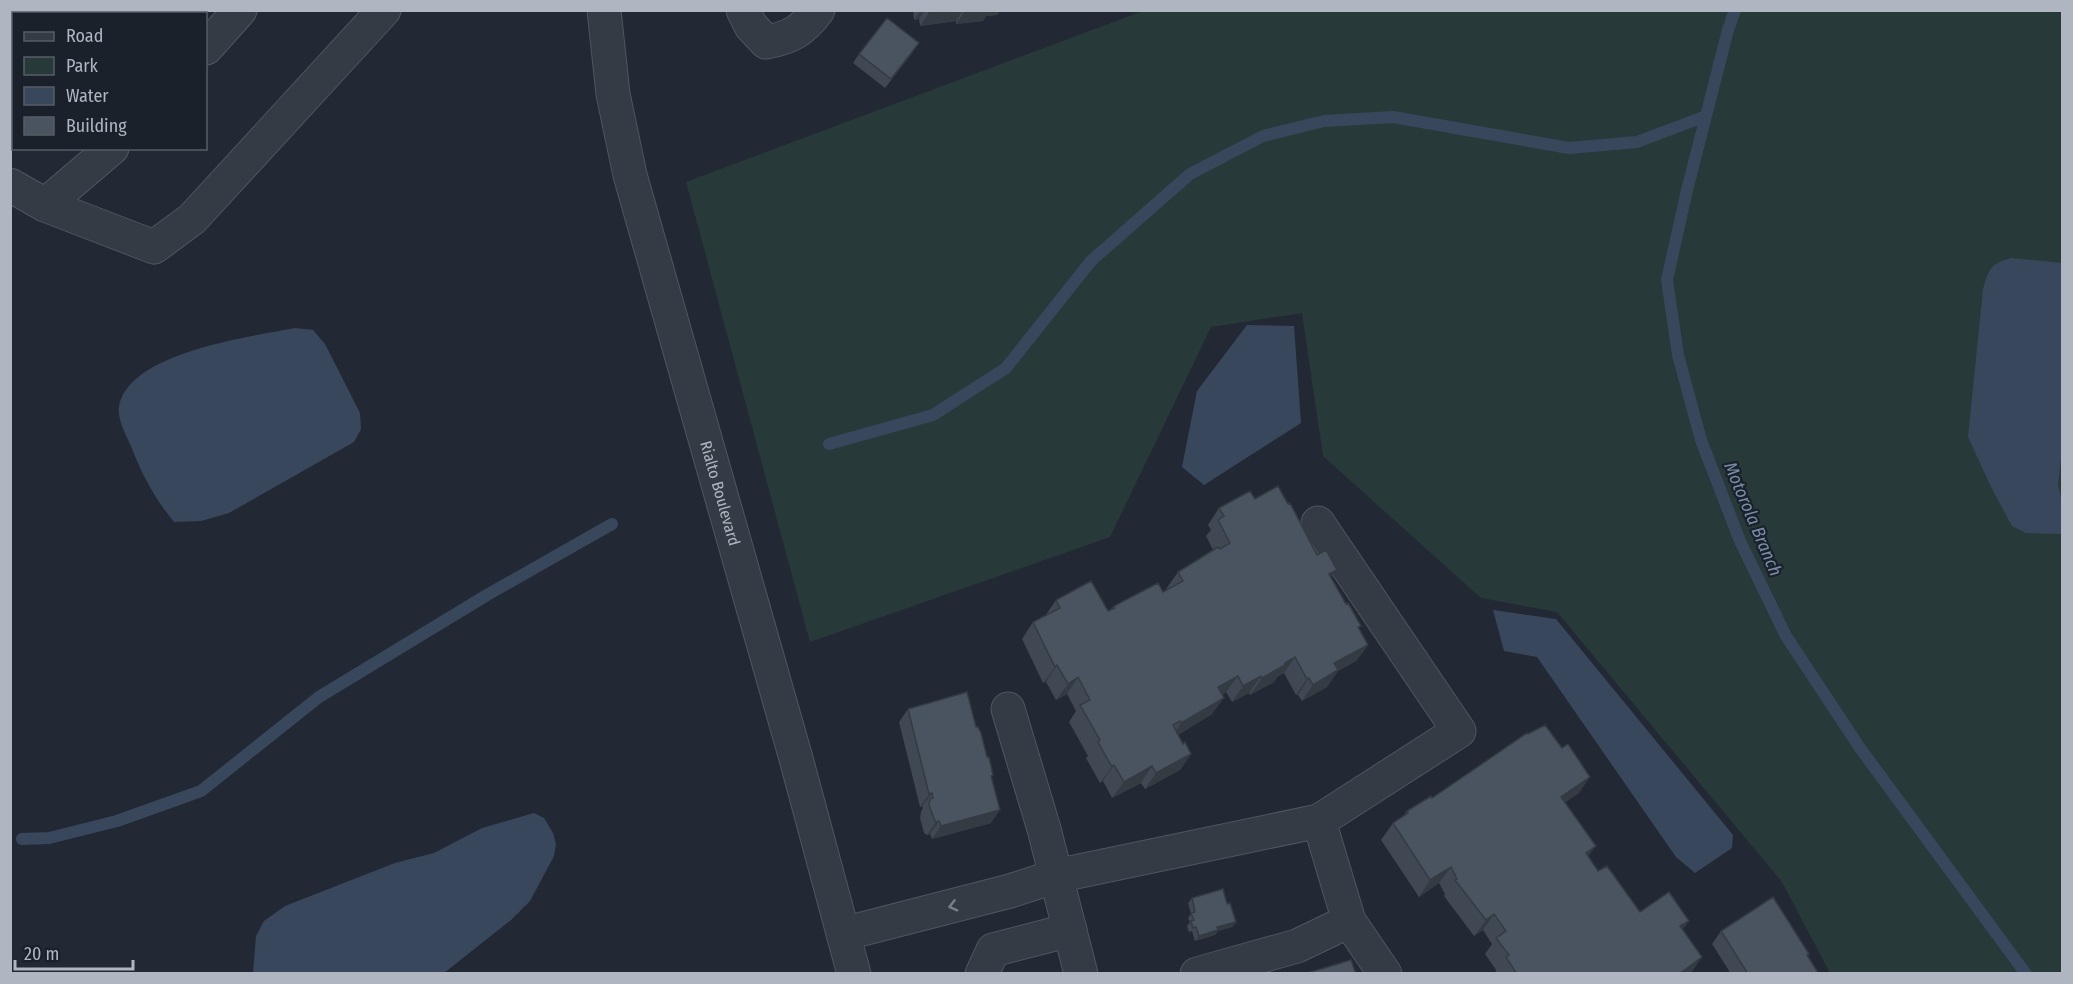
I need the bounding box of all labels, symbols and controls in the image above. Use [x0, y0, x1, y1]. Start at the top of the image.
legend [12, 12, 207, 150]
text: Road [66, 25, 103, 47]
text: Park [66, 55, 99, 77]
text: Water [66, 85, 109, 107]
text: Building [66, 115, 127, 137]
street label: Rialto Boulevard [696, 439, 744, 548]
water label: Motorola Branch [1719, 459, 1787, 579]
one-way arrow [948, 898, 958, 911]
scale bar [15, 933, 134, 971]
text: 20 m [24, 943, 59, 965]

